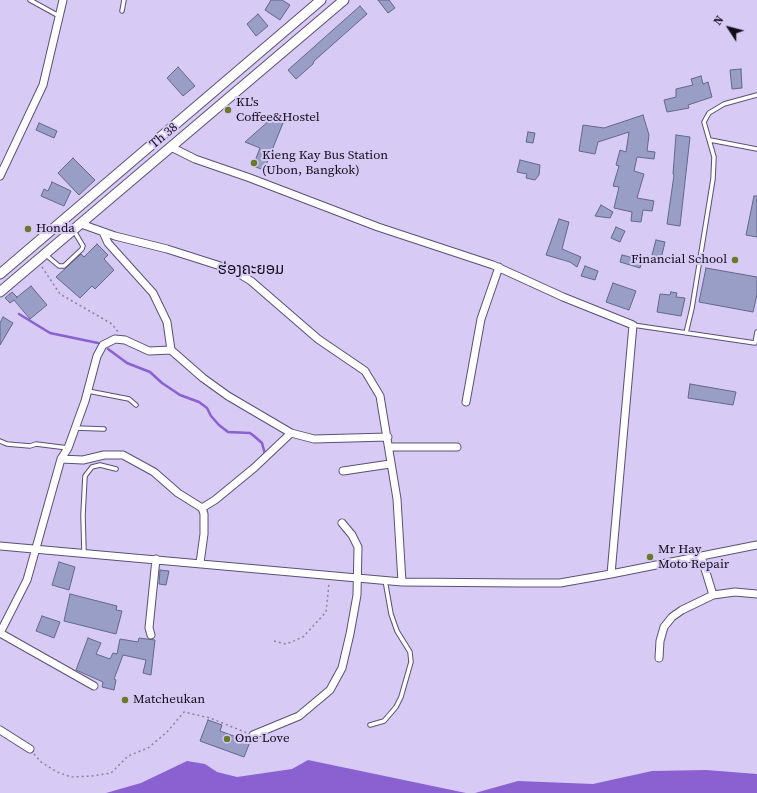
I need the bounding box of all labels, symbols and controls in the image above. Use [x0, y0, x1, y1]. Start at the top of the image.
north arrow [709, 8, 749, 48]
text: N [710, 13, 727, 28]
place label: KL's Coffee&Hostel [236, 95, 320, 126]
marker: KL's Coffee&Hostel [223, 105, 233, 115]
street label: Th 38 [147, 120, 181, 152]
place label: Kieng Kay Bus Station (Ubon, Bangkok) [262, 148, 388, 179]
marker: Kieng Kay Bus Station (Ubon, Bangkok) [249, 158, 259, 168]
place label: Honda [36, 221, 75, 237]
marker: Honda [23, 224, 33, 234]
place label: Financial School [631, 252, 727, 268]
marker: Financial School [730, 255, 740, 265]
district label: ຮ່ອງຄະຍອມ [218, 261, 284, 279]
place label: Mr Hay Moto Repair [658, 542, 729, 573]
marker: Mr Hay Moto Repair [645, 552, 655, 562]
place label: Matcheukan [133, 692, 205, 708]
marker: Matcheukan [120, 695, 130, 705]
place label: One Love [235, 731, 290, 747]
marker: One Love [222, 734, 232, 744]

